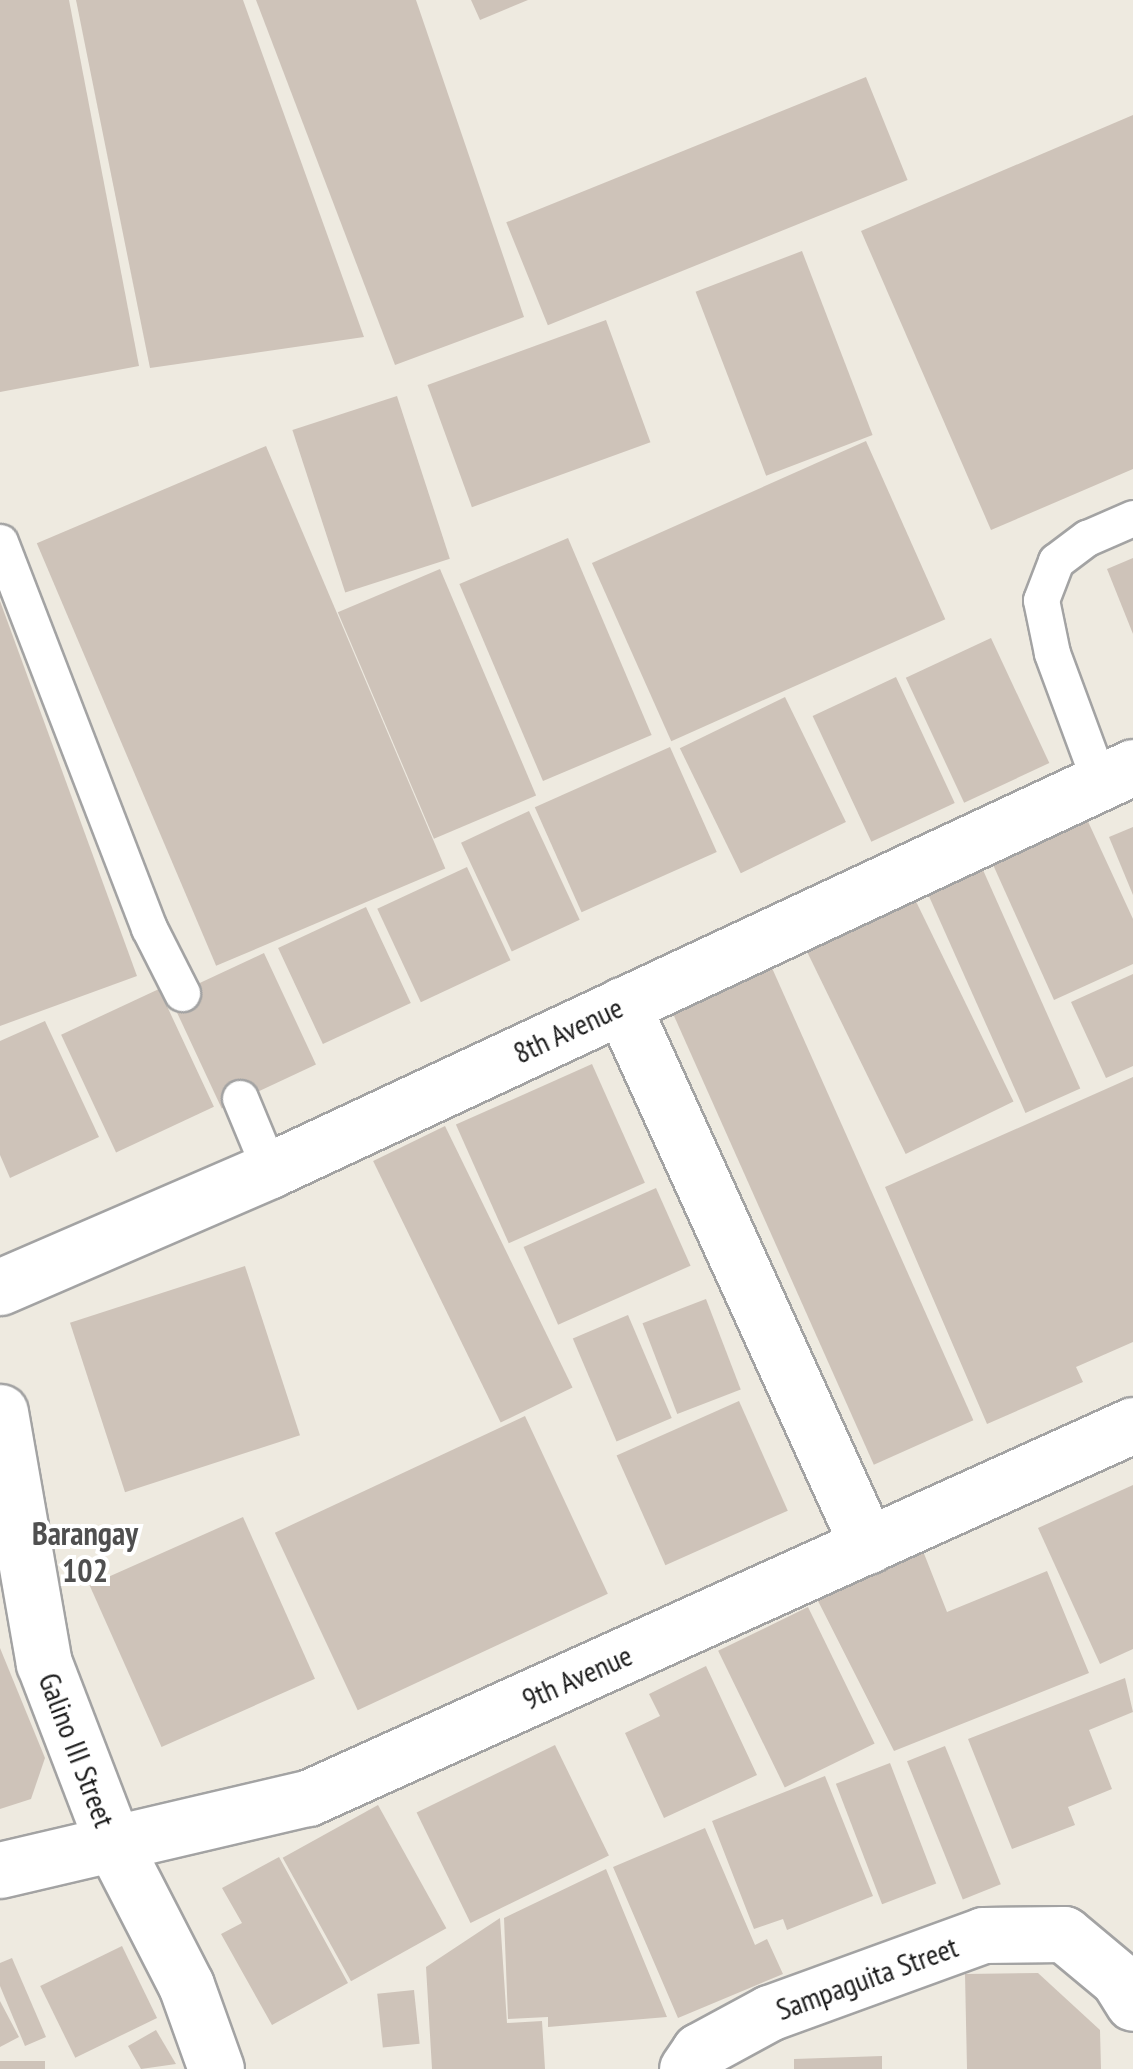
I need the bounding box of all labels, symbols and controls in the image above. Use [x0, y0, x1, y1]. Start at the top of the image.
street label: 8th Avenue [507, 989, 629, 1071]
district label: Barangay 102 [32, 1515, 138, 1590]
street label: 9th Avenue [516, 1637, 638, 1717]
street label: Galino III Street [31, 1668, 123, 1832]
street label: Sampaguita Street [771, 1928, 963, 2028]

